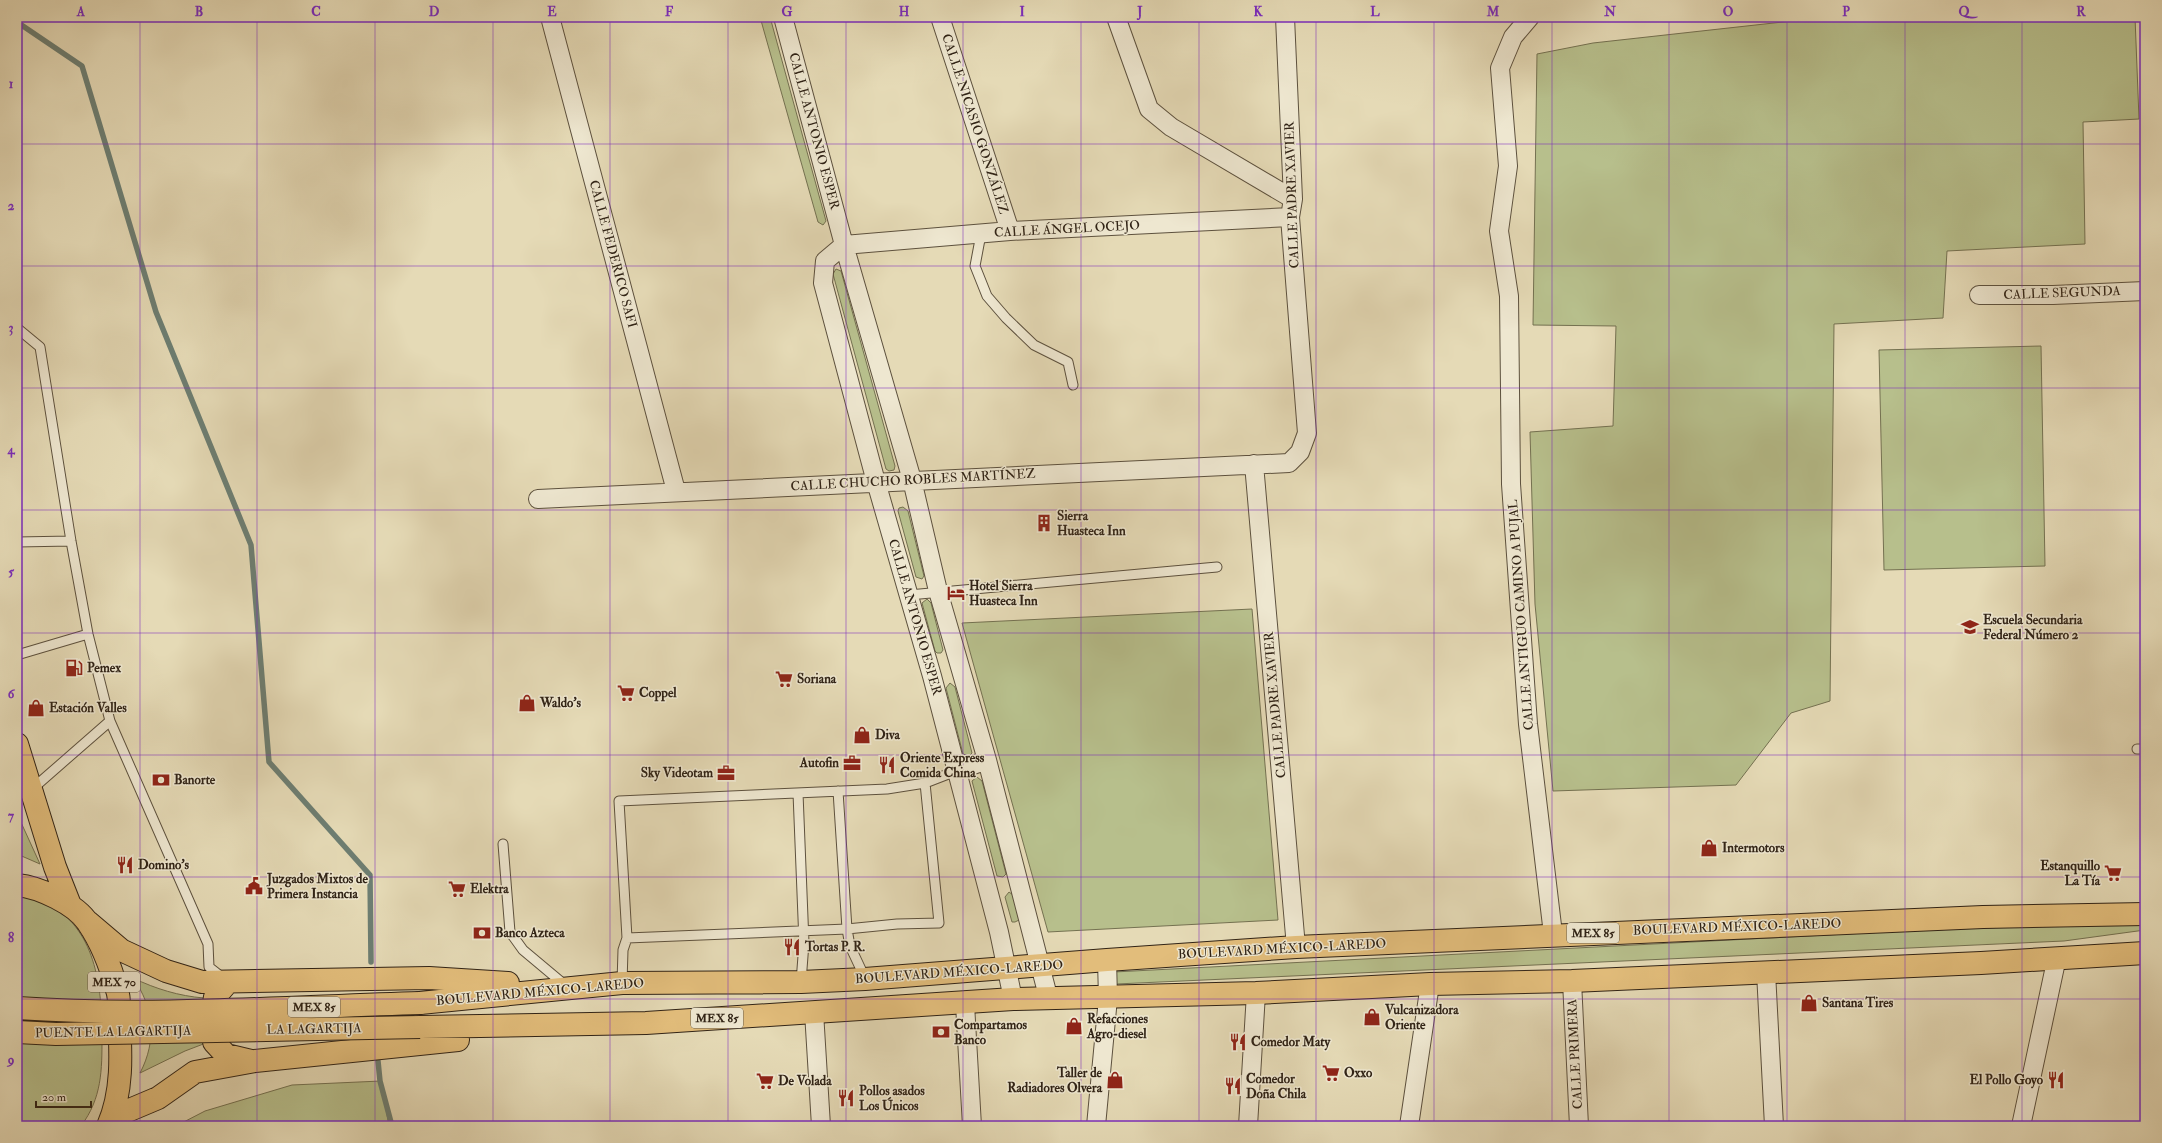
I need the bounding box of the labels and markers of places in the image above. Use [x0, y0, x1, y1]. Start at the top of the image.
place label: Sierra Huasteca Inn [1057, 508, 1126, 539]
building icon: Sierra Huasteca Inn [1034, 513, 1054, 533]
place label: Hotel Sierra Huasteca Inn [969, 578, 1038, 609]
hotel icon: Hotel Sierra Huasteca Inn [946, 583, 966, 603]
place label: Escuela Secundaria Federal Número 2 [1983, 612, 2083, 643]
school or university icon: Escuela Secundaria Federal Número 2 [1960, 617, 1980, 637]
fuel station icon: Pemex [64, 658, 84, 678]
place label: Pemex [87, 660, 121, 676]
supermarket icon: Soriana [774, 669, 794, 689]
place label: Soriana [797, 671, 837, 687]
supermarket icon: Coppel [616, 683, 636, 703]
place label: Coppel [639, 685, 677, 702]
shop icon: Waldo's [517, 693, 537, 713]
place label: Waldo's [539, 695, 581, 711]
shop icon: Estación Valles [26, 698, 46, 718]
place label: Estación Valles [49, 700, 127, 716]
shop icon: Diva [852, 725, 872, 745]
place label: Diva [875, 727, 901, 743]
place label: Oriente Express Comida China [900, 750, 985, 781]
office icon: Autofin [842, 753, 862, 773]
place label: Autofin [799, 755, 839, 771]
restaurant icon: Oriente Express Comida China [877, 755, 897, 775]
office icon: Sky Videotam [716, 763, 736, 783]
place label: Sky Videotam [641, 765, 714, 782]
bank icon: Banorte [151, 770, 171, 790]
place label: Banorte [174, 772, 216, 788]
shop icon: Intermotors [1699, 838, 1719, 858]
place label: Intermotors [1722, 840, 1785, 856]
restaurant icon: Domino's [115, 855, 135, 875]
place label: Domino's [138, 857, 189, 873]
place label: Estanquillo La Tía [2040, 858, 2101, 889]
supermarket icon: Estanquillo La Tía [2103, 863, 2123, 883]
place label: Juzgados Mixtos de Primera Instancia [266, 871, 368, 902]
public building icon: Juzgados Mixtos de Primera Instancia [244, 876, 264, 896]
supermarket icon: Elektra [447, 879, 467, 899]
place label: Elektra [470, 881, 509, 897]
bank icon: Banco Azteca [472, 923, 492, 943]
place label: Banco Azteca [495, 925, 565, 941]
restaurant icon: Tortas P. R. [782, 937, 802, 957]
place label: Tortas P. R. [804, 939, 866, 955]
shop icon: Santana Tires [1799, 993, 1819, 1013]
place label: Santana Tires [1822, 995, 1894, 1011]
place label: Vulcanizadora Oriente [1384, 1002, 1459, 1033]
shop icon: Vulcanizadora Oriente [1362, 1007, 1382, 1027]
place label: Refacciones Agro-diesel [1086, 1011, 1148, 1043]
shop icon: Refacciones Agro-diesel [1064, 1016, 1084, 1036]
place label: Compartamos Banco [954, 1017, 1027, 1048]
bank icon: Compartamos Banco [931, 1022, 951, 1042]
restaurant icon: Comedor Maty [1228, 1032, 1248, 1052]
place label: Comedor Maty [1251, 1034, 1332, 1051]
supermarket icon: Oxxo [1321, 1063, 1341, 1083]
place label: Taller de Radiadores Olvera [1007, 1065, 1103, 1096]
place label: Oxxo [1344, 1065, 1373, 1081]
shop icon: Taller de Radiadores Olvera [1105, 1070, 1125, 1090]
restaurant icon: El Pollo Goyo [2046, 1070, 2066, 1090]
supermarket icon: De Volada [755, 1071, 775, 1091]
place label: Comedor Doña Chila [1246, 1071, 1307, 1102]
place label: El Pollo Goyo [1970, 1072, 2044, 1089]
place label: De Volada [778, 1073, 832, 1089]
restaurant icon: Comedor Doña Chila [1223, 1076, 1243, 1096]
place label: Pollos asados Los Únicos [859, 1083, 925, 1114]
restaurant icon: Pollos asados Los Únicos [836, 1088, 856, 1108]

